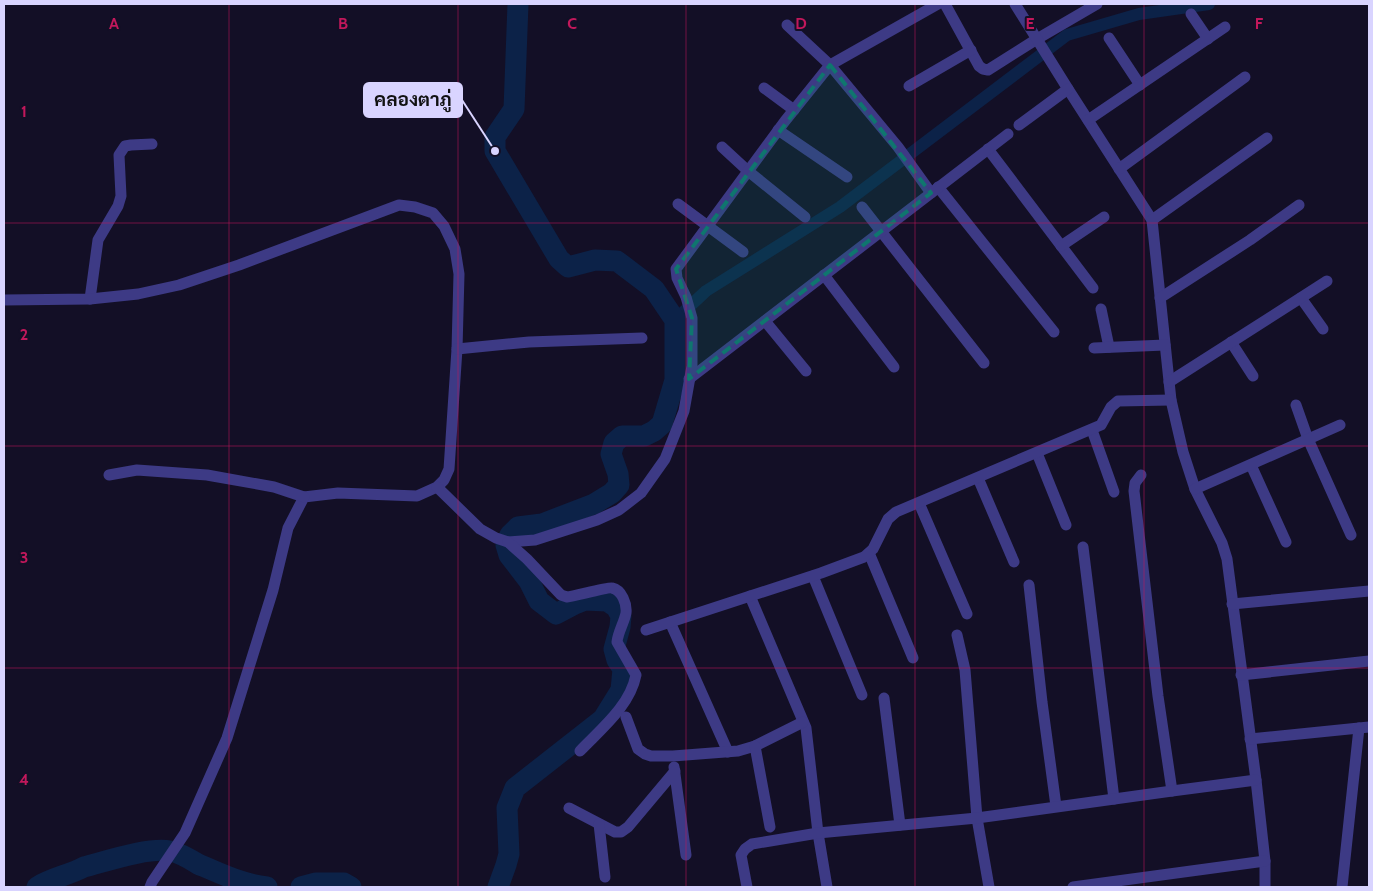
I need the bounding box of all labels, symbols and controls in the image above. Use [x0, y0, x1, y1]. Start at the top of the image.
text: A [109, 14, 119, 33]
text: B [338, 14, 348, 33]
text: C [567, 14, 577, 33]
text: D [795, 14, 807, 33]
text: E [1025, 14, 1035, 33]
text: F [1255, 14, 1264, 33]
callout: คลองตาภู่ [364, 83, 462, 117]
text: คลองตาภู่ [374, 88, 452, 113]
text: 1 [21, 102, 27, 121]
text: 2 [20, 325, 28, 344]
text: 3 [20, 548, 28, 567]
text: 4 [19, 770, 29, 789]

